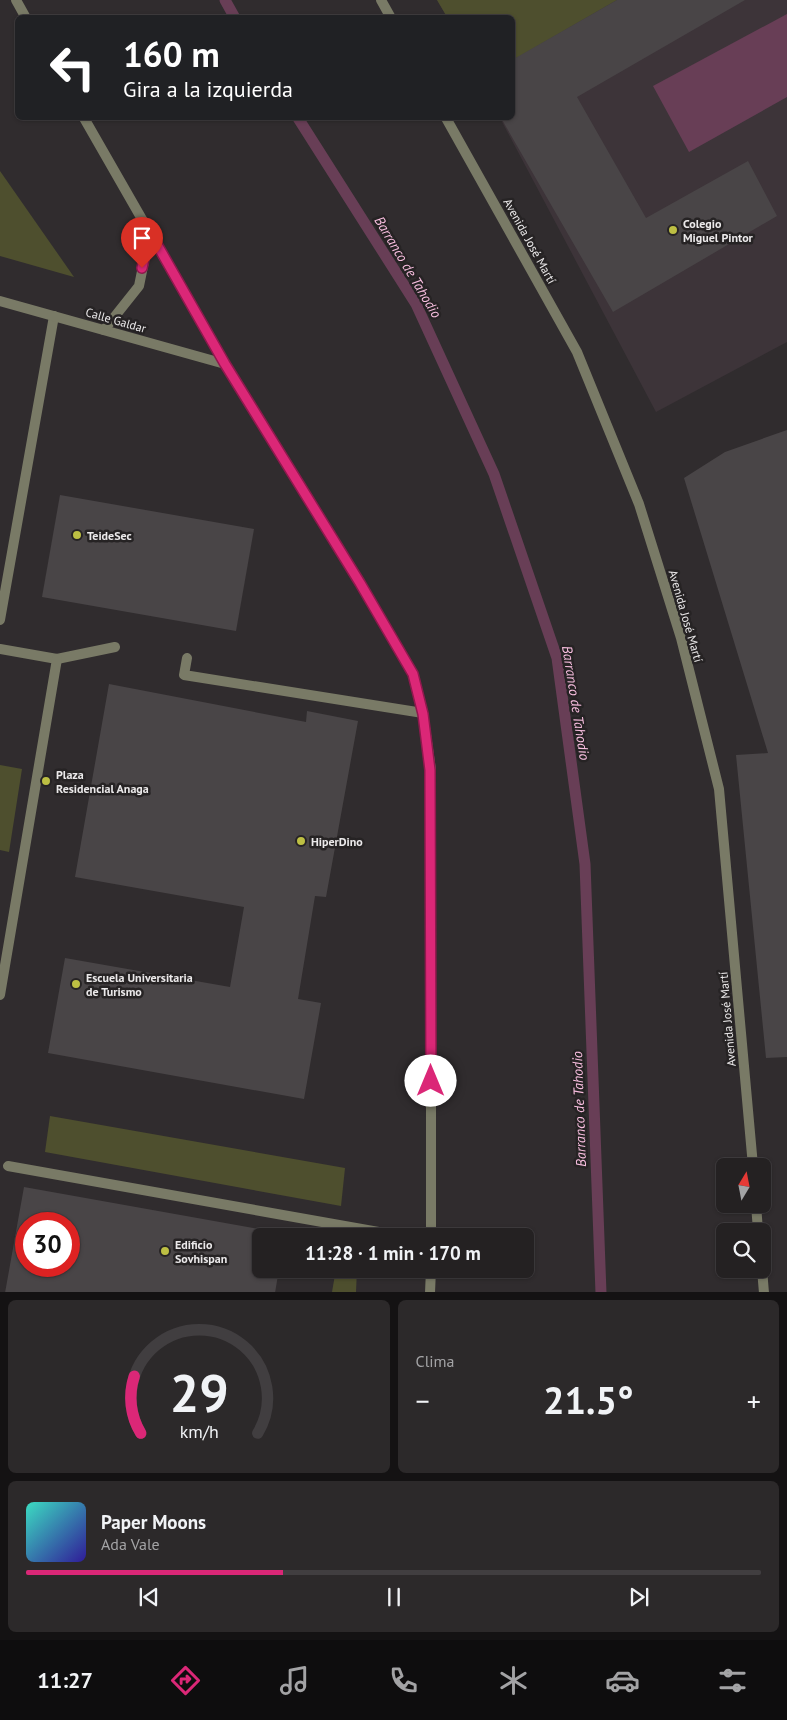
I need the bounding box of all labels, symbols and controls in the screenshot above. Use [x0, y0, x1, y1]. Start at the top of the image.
text: 160 m [123, 31, 220, 77]
icon: left [40, 35, 105, 100]
text: Gira a la izquierda [123, 75, 293, 103]
street label: Avenida José Martí [500, 196, 560, 286]
water label: Barranco de Tahodio [370, 213, 446, 321]
place label: Colegio Miguel Pintor [683, 216, 754, 245]
pin [121, 217, 163, 268]
icon: arrive [128, 224, 156, 252]
marker: Colegio Miguel Pintor [667, 224, 679, 236]
street label: Calle Galdar [84, 304, 148, 336]
place label: TeideSec [87, 528, 132, 543]
marker: TeideSec [71, 529, 83, 541]
street label: Avenida José Martí [666, 568, 706, 664]
water label: Barranco de Tahodio [558, 644, 594, 762]
place label: Plaza Residencial Anaga [56, 767, 149, 796]
marker: Plaza Residencial Anaga [40, 775, 52, 787]
place label: HiperDino [311, 834, 363, 849]
marker: HiperDino [295, 835, 307, 847]
place label: Escuela Universitaria de Turismo [86, 970, 193, 999]
street label: Avenida José Martí [715, 971, 739, 1067]
marker: Escuela Universitaria de Turismo [70, 978, 82, 990]
water label: Barranco de Tahodio [568, 1051, 590, 1167]
position arrow [404, 1054, 456, 1106]
north arrow [716, 1158, 771, 1212]
map controls [716, 1158, 771, 1278]
speed limit sign: 30 [15, 1212, 80, 1277]
button: search [716, 1223, 771, 1278]
place label: Edificio Sovhispan [175, 1237, 227, 1266]
text: 11:28 · 1 min · 170 m [305, 1241, 481, 1265]
marker: Edificio Sovhispan [159, 1245, 171, 1257]
text: Clima [416, 1351, 455, 1371]
text: 29 [169, 1359, 228, 1426]
text: 21.5° [543, 1375, 634, 1424]
text: − [416, 1382, 430, 1419]
text: + [747, 1382, 761, 1419]
text: km/h [179, 1420, 218, 1443]
text: Paper Moons [101, 1510, 206, 1534]
text: Ada Vale [101, 1534, 160, 1554]
icon: previous [135, 1583, 163, 1611]
icon: pause [380, 1583, 408, 1611]
icon: next [625, 1583, 653, 1611]
icon: directions [168, 1663, 203, 1698]
icon: music [277, 1663, 312, 1698]
icon: phone [386, 1663, 421, 1698]
icon: climate [496, 1663, 531, 1698]
icon: car [605, 1663, 640, 1698]
icon: filters [715, 1663, 750, 1698]
text: 11:27 [37, 1666, 93, 1694]

